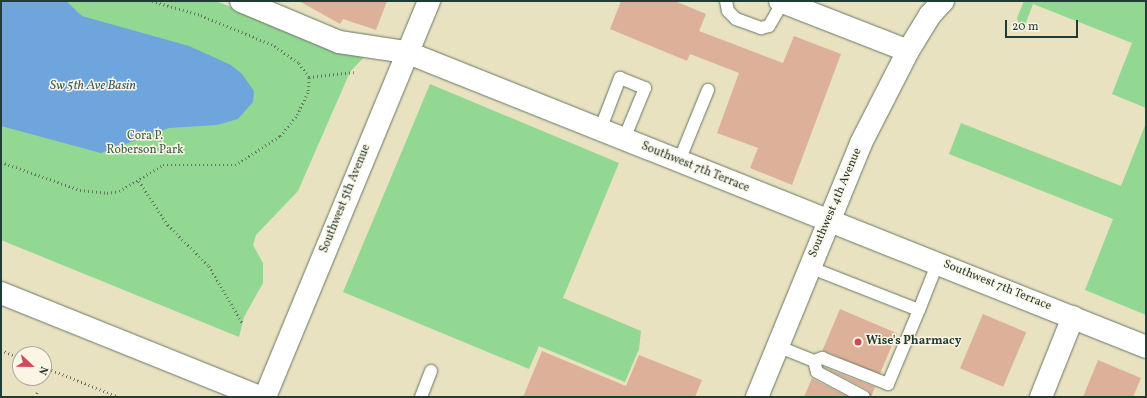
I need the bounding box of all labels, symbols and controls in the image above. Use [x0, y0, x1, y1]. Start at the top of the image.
scale bar [1007, 12, 1080, 38]
text: 20 m [1012, 19, 1039, 35]
water label: Sw 5th Ave Basin [50, 78, 136, 94]
park label: Cora P. Roberson Park [106, 130, 184, 158]
street label: Southwest 7th Terrace [639, 140, 751, 196]
street label: Southwest 5th Avenue [318, 143, 374, 255]
street label: Southwest 4th Avenue [806, 146, 866, 260]
street label: Southwest 7th Terrace [941, 258, 1053, 314]
place label: Wise's Pharmacy [866, 335, 961, 349]
marker: Wise's Pharmacy [853, 337, 863, 347]
north arrow [12, 346, 52, 386]
text: N [34, 364, 51, 377]

